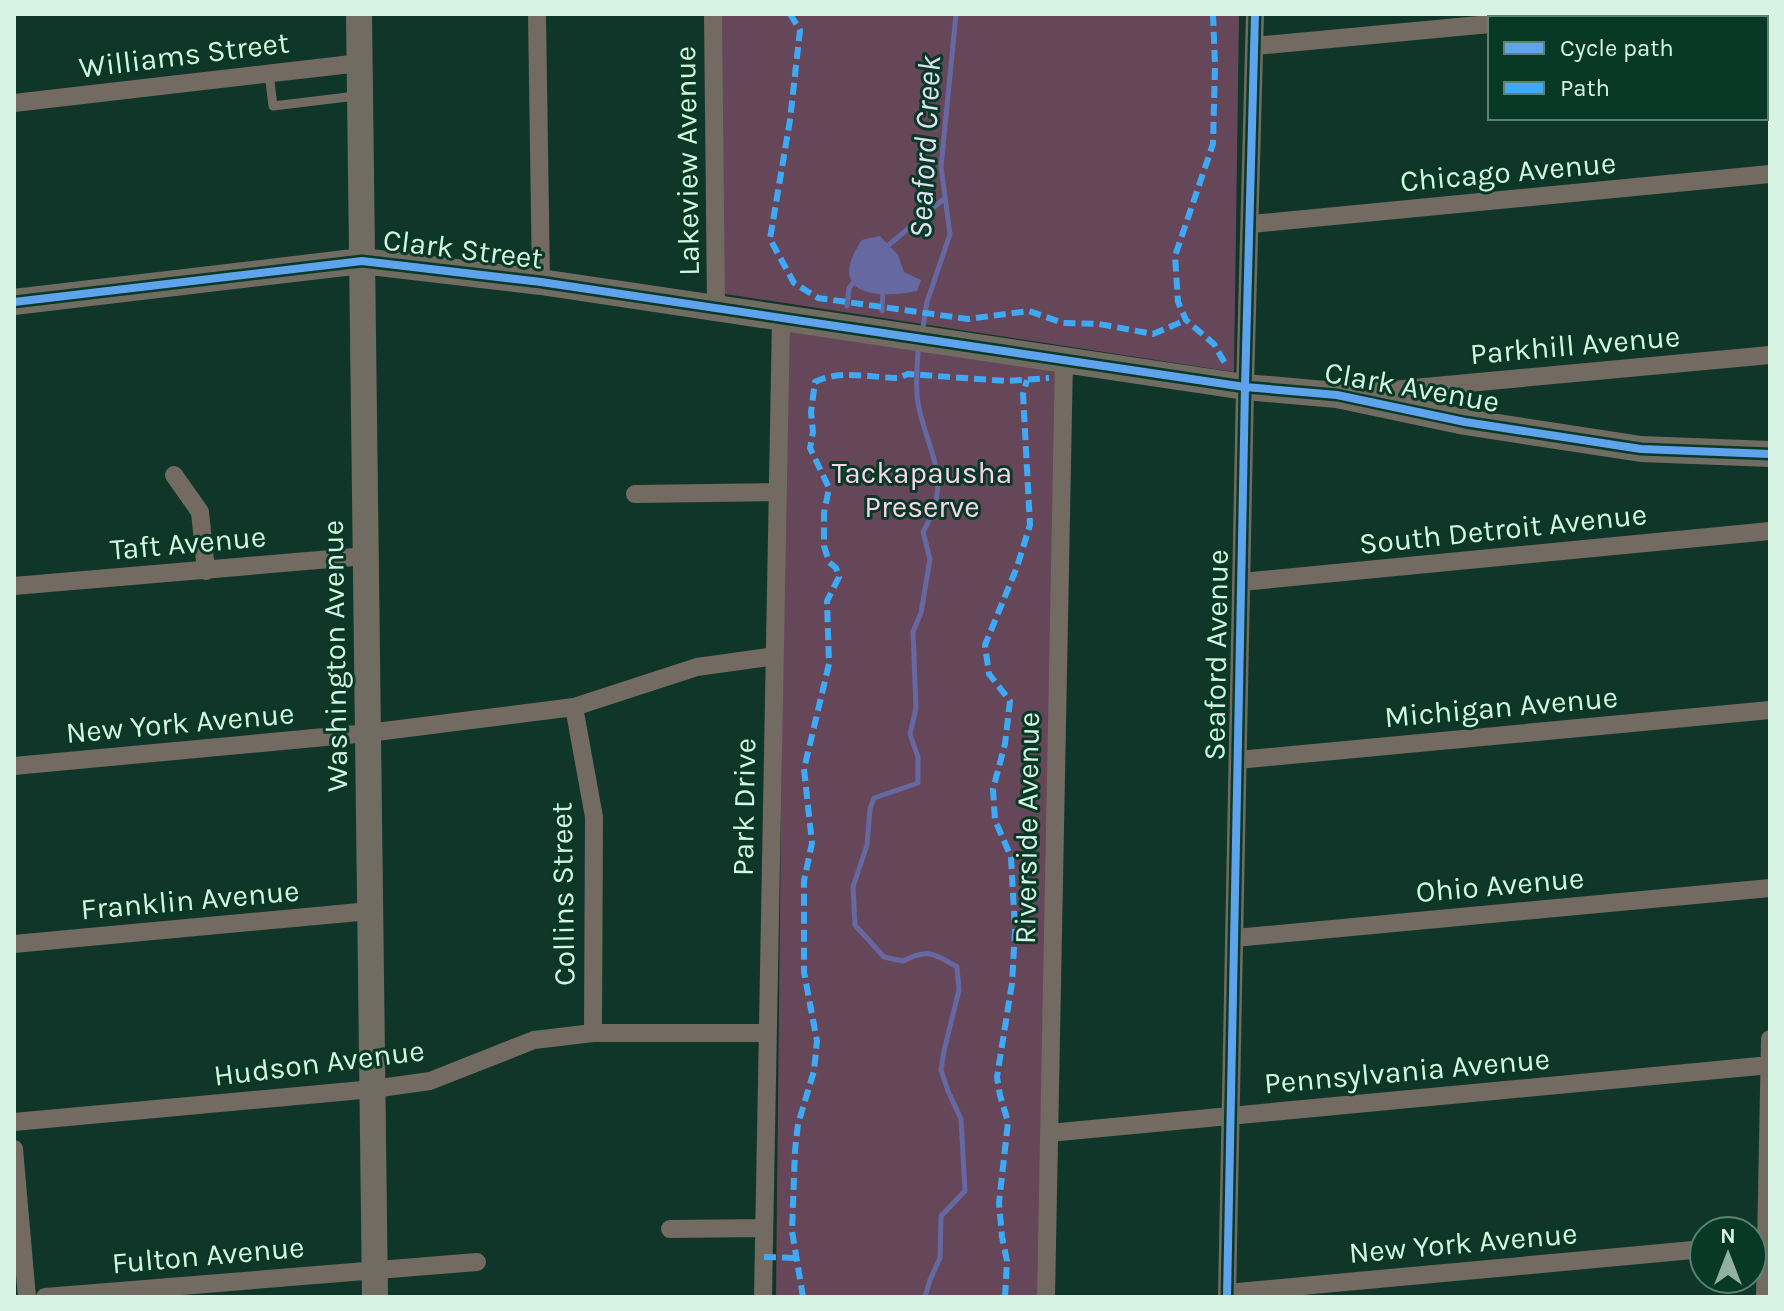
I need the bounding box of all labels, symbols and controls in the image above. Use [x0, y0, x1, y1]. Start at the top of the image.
legend [1488, 16, 1768, 120]
street label: Williams Street [77, 24, 291, 86]
text: Cycle path [1560, 34, 1674, 62]
street label: Lakeview Avenue [667, 46, 707, 276]
water label: Seaford Creek [902, 54, 948, 240]
text: Path [1560, 74, 1610, 102]
street label: Chicago Avenue [1399, 145, 1617, 199]
street label: Clark Street [381, 221, 545, 277]
street label: Parkhill Avenue [1469, 318, 1681, 372]
street label: Clark Avenue [1322, 354, 1502, 420]
park label: Tackapausha Preserve [832, 455, 1012, 525]
street label: South Detroit Avenue [1357, 496, 1649, 562]
street label: Taft Avenue [109, 518, 267, 568]
street label: Washington Avenue [315, 520, 355, 792]
street label: Seaford Avenue [1196, 549, 1236, 761]
street label: Michigan Avenue [1383, 679, 1619, 735]
street label: New York Avenue [64, 695, 296, 751]
street label: Riverside Avenue [1007, 712, 1047, 944]
street label: Park Drive [725, 738, 763, 876]
street label: Collins Street [543, 802, 583, 986]
street label: Ohio Avenue [1414, 860, 1586, 910]
street label: Franklin Avenue [79, 873, 301, 927]
street label: Hudson Avenue [212, 1032, 426, 1094]
street label: Pennsylvania Avenue [1263, 1041, 1551, 1101]
street label: New York Avenue [1347, 1215, 1579, 1271]
north arrow [1688, 1215, 1768, 1295]
text: N [1720, 1223, 1736, 1249]
street label: Fulton Avenue [110, 1229, 306, 1281]

